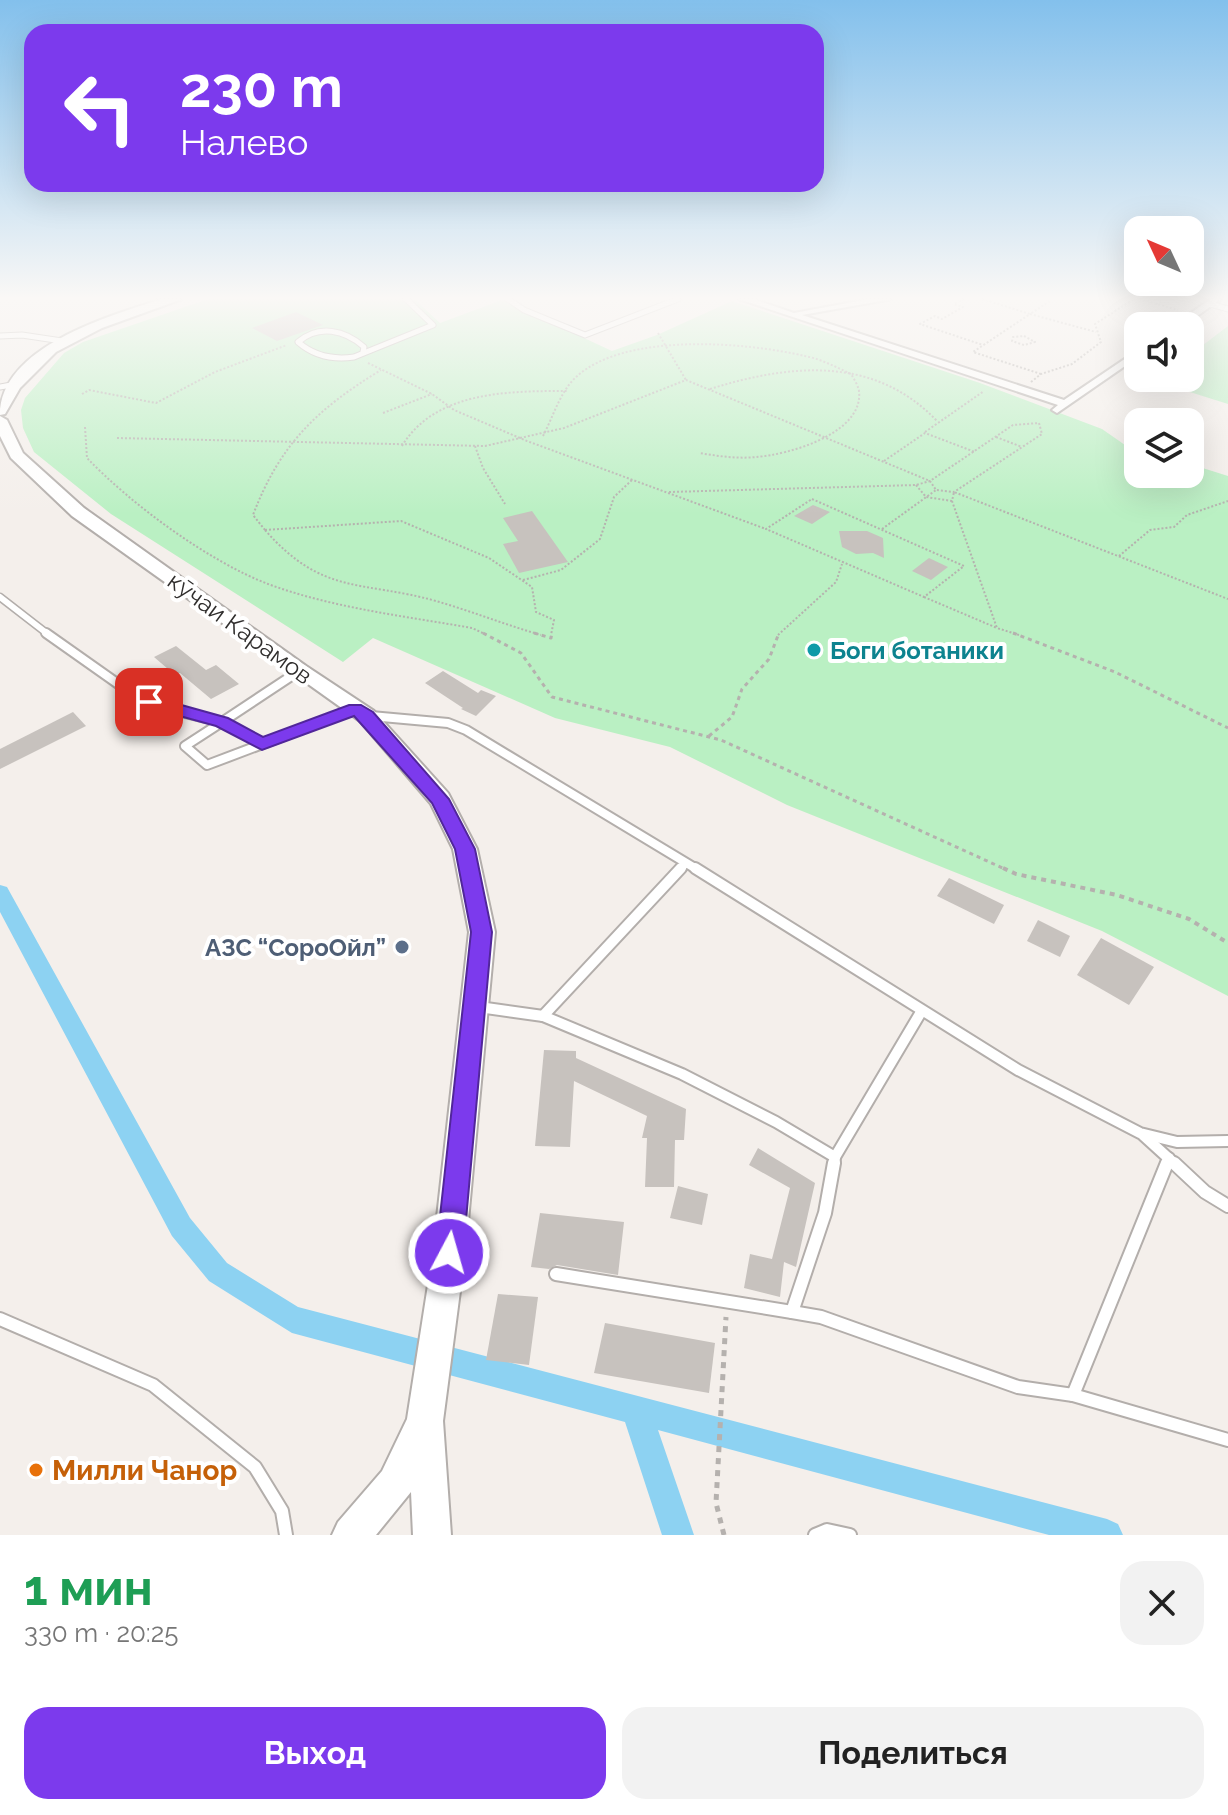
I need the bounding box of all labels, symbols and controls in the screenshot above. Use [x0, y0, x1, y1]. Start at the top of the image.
text: 230 m [180, 54, 343, 120]
icon: left [48, 56, 152, 160]
text: Налево [180, 121, 308, 163]
north arrow [1124, 216, 1204, 296]
map controls [1124, 216, 1204, 488]
button: sound [1124, 312, 1204, 392]
button: layers [1124, 408, 1204, 488]
street label: кӯчаи Карамов [162, 566, 318, 690]
place label: Боги ботаники [830, 636, 1004, 665]
marker: Боги ботаники [805, 641, 823, 659]
pin [115, 668, 183, 736]
icon: arrive [127, 680, 171, 724]
place label: АЗС “СороОйл” [205, 933, 386, 962]
marker: АЗС “СороОйл” [393, 938, 411, 956]
position arrow [407, 1211, 491, 1295]
place label: Милли Чанор [52, 1454, 237, 1487]
marker: Милли Чанор [27, 1461, 45, 1479]
text: 1 мин [24, 1560, 153, 1616]
button: close [1120, 1561, 1204, 1645]
text: 330 m · 20:25 [24, 1618, 178, 1648]
button: Выход [24, 1707, 606, 1799]
button: Поделиться [622, 1707, 1204, 1799]

